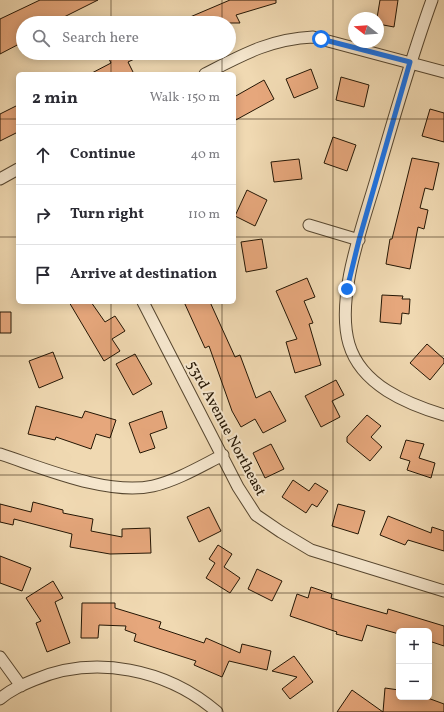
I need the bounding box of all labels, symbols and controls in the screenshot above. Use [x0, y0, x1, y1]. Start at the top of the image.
north arrow [348, 12, 384, 48]
search box [16, 16, 236, 60]
icon: search [30, 27, 52, 49]
text: Search here [62, 28, 139, 49]
route start [312, 30, 330, 48]
text: 2 min [32, 87, 78, 110]
text: Walk · 150 m [150, 89, 220, 107]
icon: ahead [32, 144, 54, 166]
text: Continue [70, 144, 135, 165]
text: 40 m [191, 146, 220, 164]
icon: right [32, 204, 54, 226]
text: Turn right [70, 204, 144, 225]
text: 110 m [188, 206, 220, 224]
icon: arrive [32, 264, 54, 286]
text: Arrive at destination [70, 264, 217, 285]
route end [338, 280, 356, 298]
street label: 53rd Avenue Northeast [181, 357, 270, 500]
map controls [396, 628, 432, 700]
button: + [396, 628, 432, 664]
button: − [396, 664, 432, 700]

